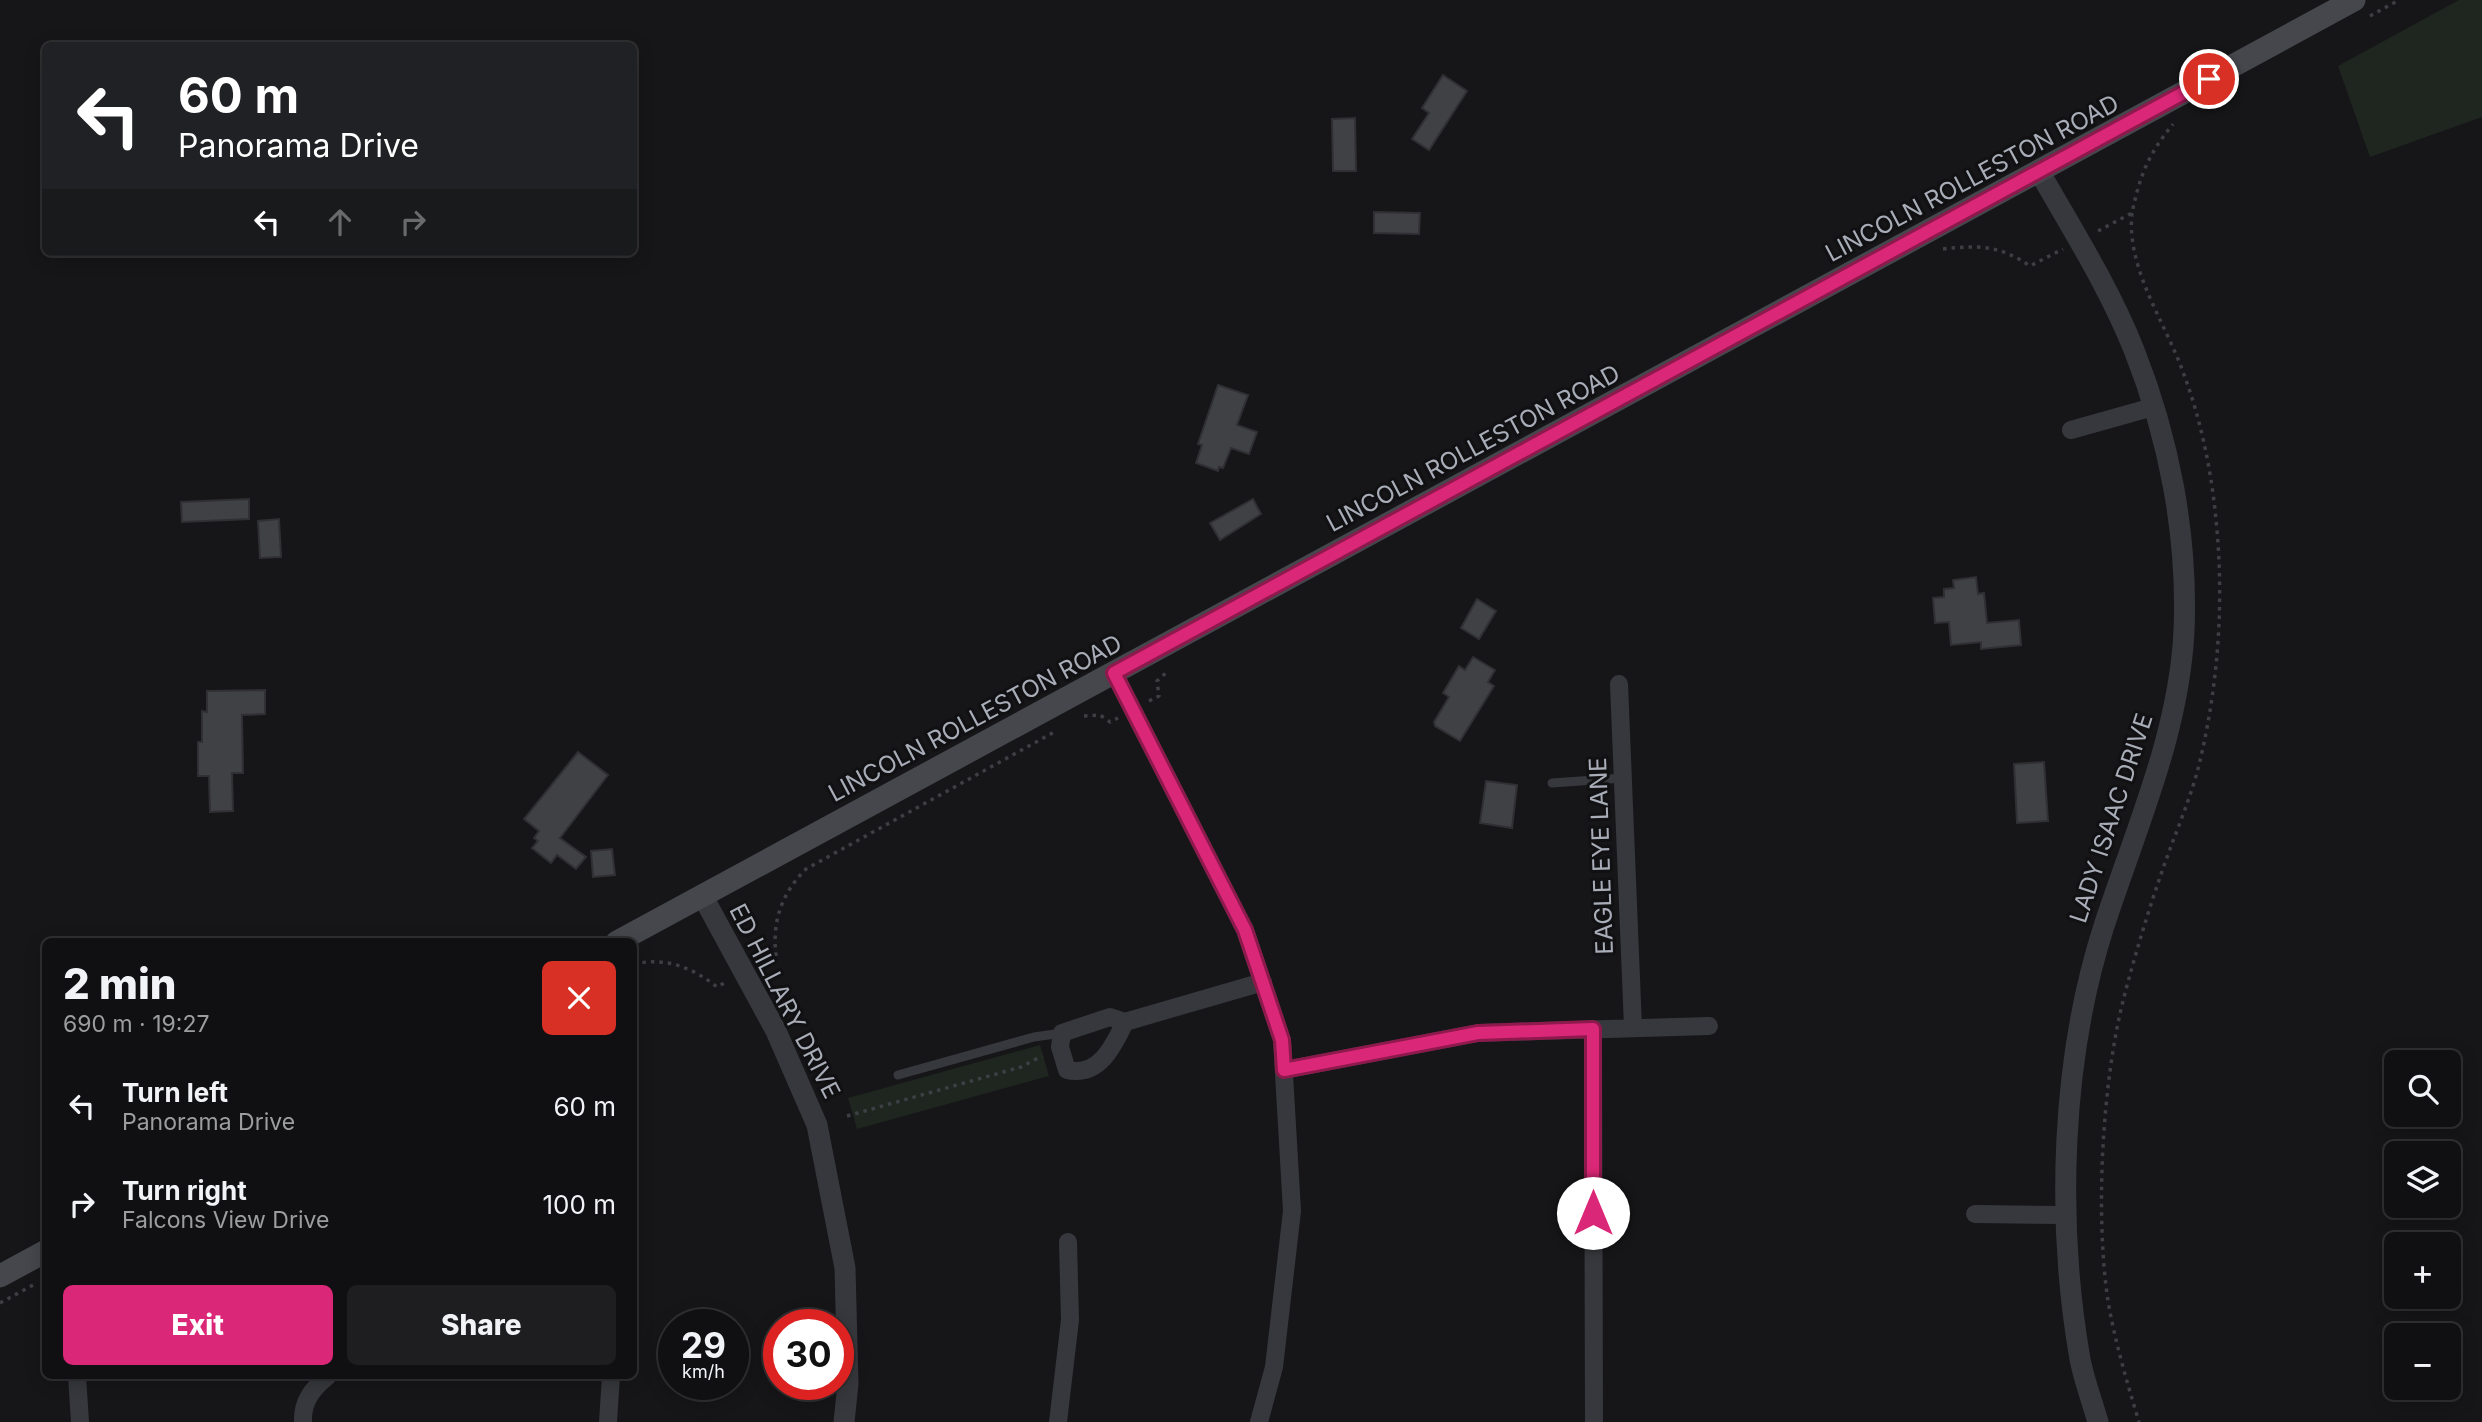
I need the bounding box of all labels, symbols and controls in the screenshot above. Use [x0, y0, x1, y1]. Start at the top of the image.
pin [2179, 49, 2239, 109]
icon: arrive [2190, 60, 2228, 98]
text: 60 m [178, 66, 299, 125]
icon: left [63, 70, 154, 161]
street label: LINCOLN ROLLESTON ROAD [1820, 88, 2124, 268]
text: Panorama Drive [178, 126, 419, 165]
icon: left [248, 203, 286, 241]
icon: ahead [321, 203, 359, 241]
icon: right [394, 203, 432, 241]
street label: LINCOLN ROLLESTON ROAD [1321, 358, 1625, 538]
street label: LINCOLN ROLLESTON ROAD [823, 628, 1127, 808]
street label: LADY ISAAC DRIVE [2063, 710, 2159, 926]
street label: EAGLE EYE LANE [1583, 757, 1619, 955]
street label: ED HILLARY DRIVE [723, 899, 847, 1103]
text: 2 min [63, 958, 177, 1009]
button: close [542, 961, 616, 1035]
text: 690 m · 19:27 [63, 1010, 210, 1038]
map controls [2384, 1050, 2461, 1400]
button: search [2384, 1050, 2461, 1127]
text: Turn left [122, 1077, 228, 1108]
icon: left [63, 1087, 101, 1125]
text: 60 m [553, 1091, 616, 1122]
text: Panorama Drive [122, 1108, 295, 1136]
button: layers [2384, 1141, 2461, 1218]
text: Turn right [122, 1175, 247, 1206]
position arrow [1556, 1176, 1630, 1250]
icon: right [63, 1185, 101, 1223]
text: 100 m [543, 1189, 616, 1220]
text: Falcons View Drive [122, 1206, 329, 1234]
button: + [2384, 1232, 2461, 1309]
button: Exit [63, 1285, 333, 1365]
button: Share [347, 1285, 616, 1365]
speed limit sign: 30 [763, 1309, 854, 1400]
button: − [2384, 1323, 2461, 1400]
text: 29 [681, 1324, 726, 1366]
text: km/h [682, 1361, 725, 1382]

